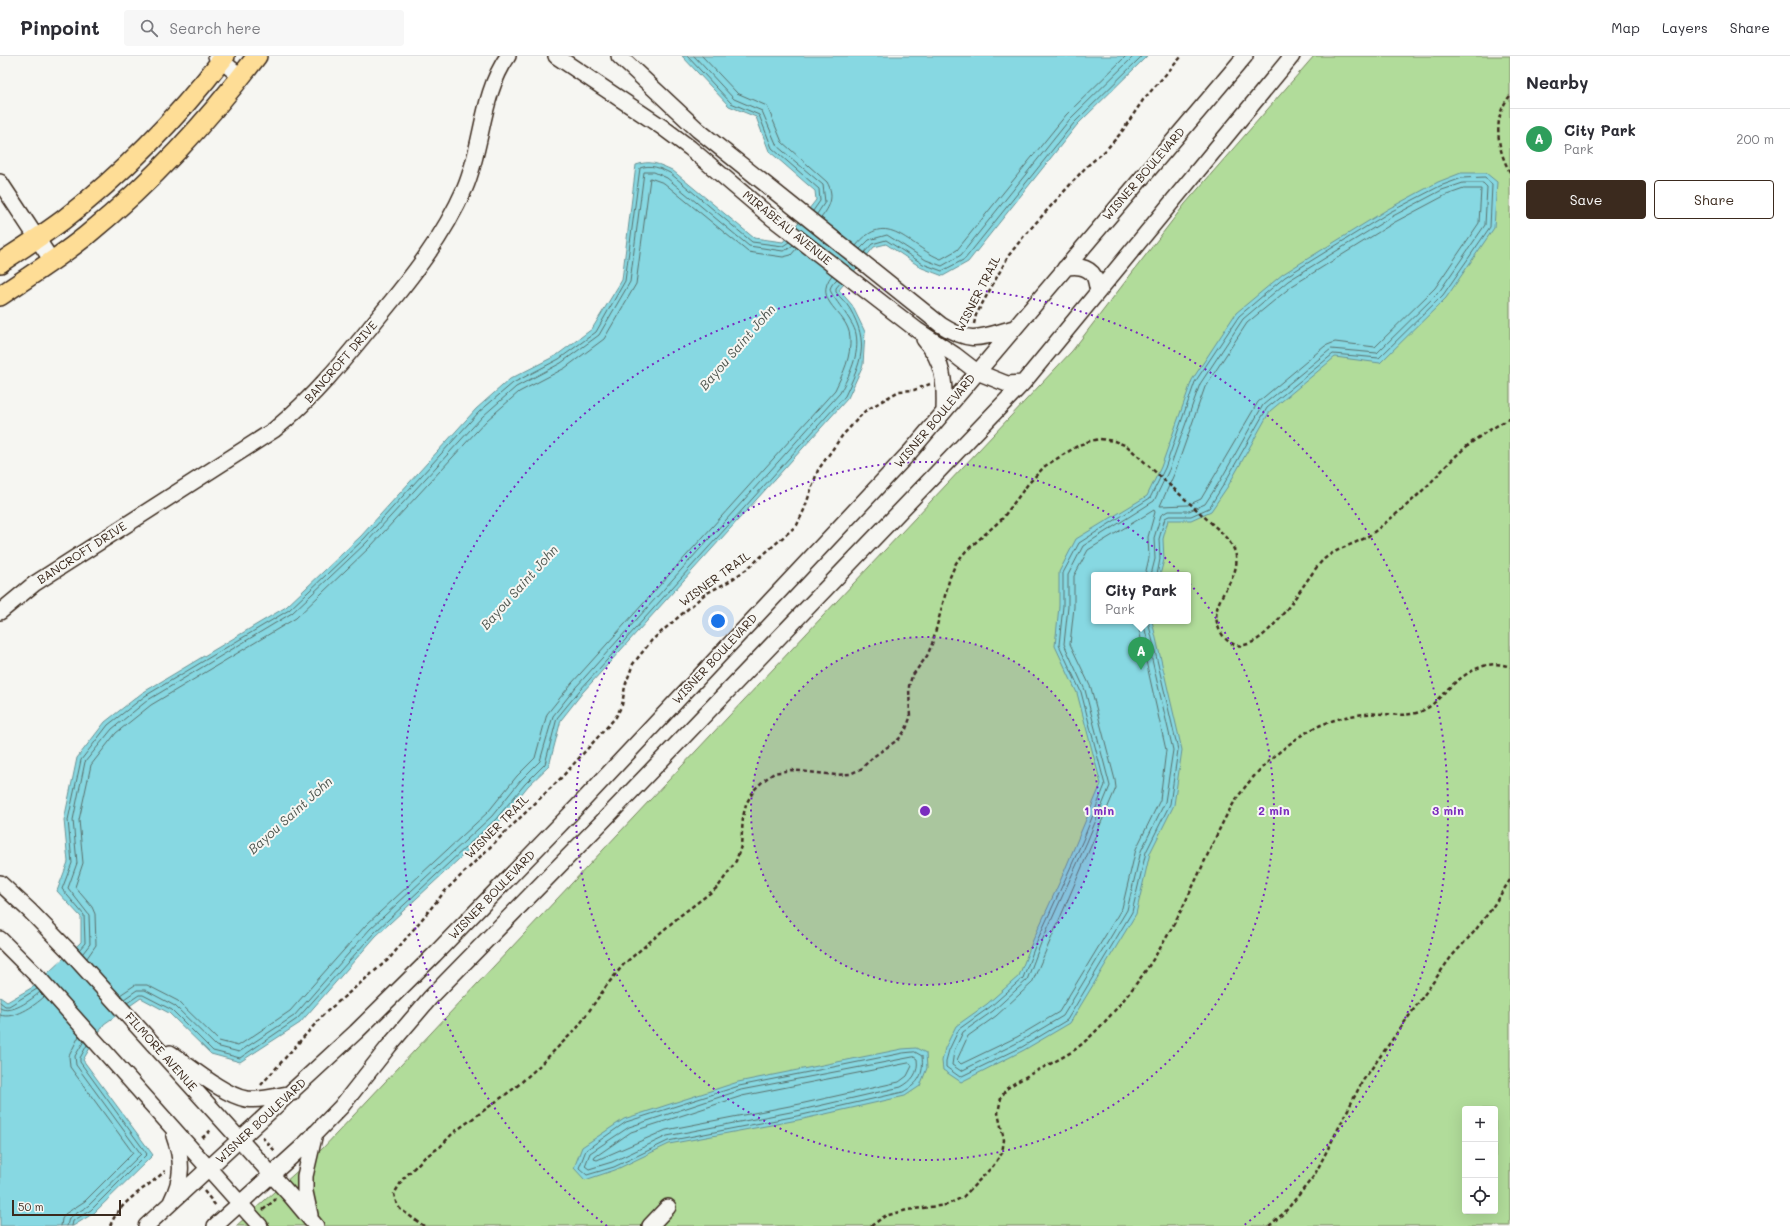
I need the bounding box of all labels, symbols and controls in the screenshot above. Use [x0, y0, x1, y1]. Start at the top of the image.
search box [124, 10, 404, 46]
text: Pinpoint [20, 15, 100, 40]
icon: search [138, 17, 160, 39]
text: Search here [170, 18, 261, 38]
text: Map [1611, 18, 1640, 37]
text: Layers [1662, 18, 1708, 37]
text: Share [1730, 18, 1770, 37]
text: Nearby [1526, 71, 1588, 93]
text: City Park [1564, 120, 1636, 140]
street label: WISNER BOULEVARD [1098, 124, 1188, 223]
text: A [1534, 130, 1544, 147]
text: 200 m [1736, 130, 1774, 147]
text: Park [1564, 140, 1593, 157]
button: Save [1526, 180, 1646, 219]
button: Share [1654, 180, 1774, 219]
street label: MIRABEAU AVENUE [740, 186, 836, 268]
street label: WISNER TRAIL [951, 252, 1004, 335]
water label: Bayou Saint John [695, 300, 778, 393]
street label: BANCROFT DRIVE [300, 317, 380, 406]
street label: WISNER BOULEVARD [890, 370, 978, 471]
street label: BANCROFT DRIVE [34, 517, 129, 587]
water label: Bayou Saint John [476, 541, 561, 632]
street label: WISNER TRAIL [676, 547, 754, 609]
popup [1091, 572, 1191, 624]
text: City Park [1105, 580, 1177, 600]
text: Park [1105, 600, 1135, 617]
street label: WISNER BOULEVARD [668, 610, 760, 707]
your location [708, 611, 728, 631]
pin: A [1128, 637, 1154, 670]
water label: Bayou Saint John [244, 772, 335, 857]
street label: WISNER TRAIL [461, 790, 532, 862]
text: 1 min [1084, 802, 1114, 818]
text: 2 min [1258, 802, 1290, 818]
text: 3 min [1432, 802, 1464, 818]
centre of rings [918, 804, 932, 818]
street label: WISNER BOULEVARD [444, 846, 538, 942]
street label: FILMORE AVENUE [122, 1009, 201, 1094]
street label: WISNER BOULEVARD [212, 1074, 309, 1166]
map controls [1462, 1106, 1498, 1214]
button: + [1462, 1106, 1498, 1142]
button: − [1462, 1142, 1498, 1178]
button: locate [1462, 1178, 1498, 1214]
scale bar [12, 1198, 121, 1217]
text: 50 m [18, 1199, 44, 1214]

